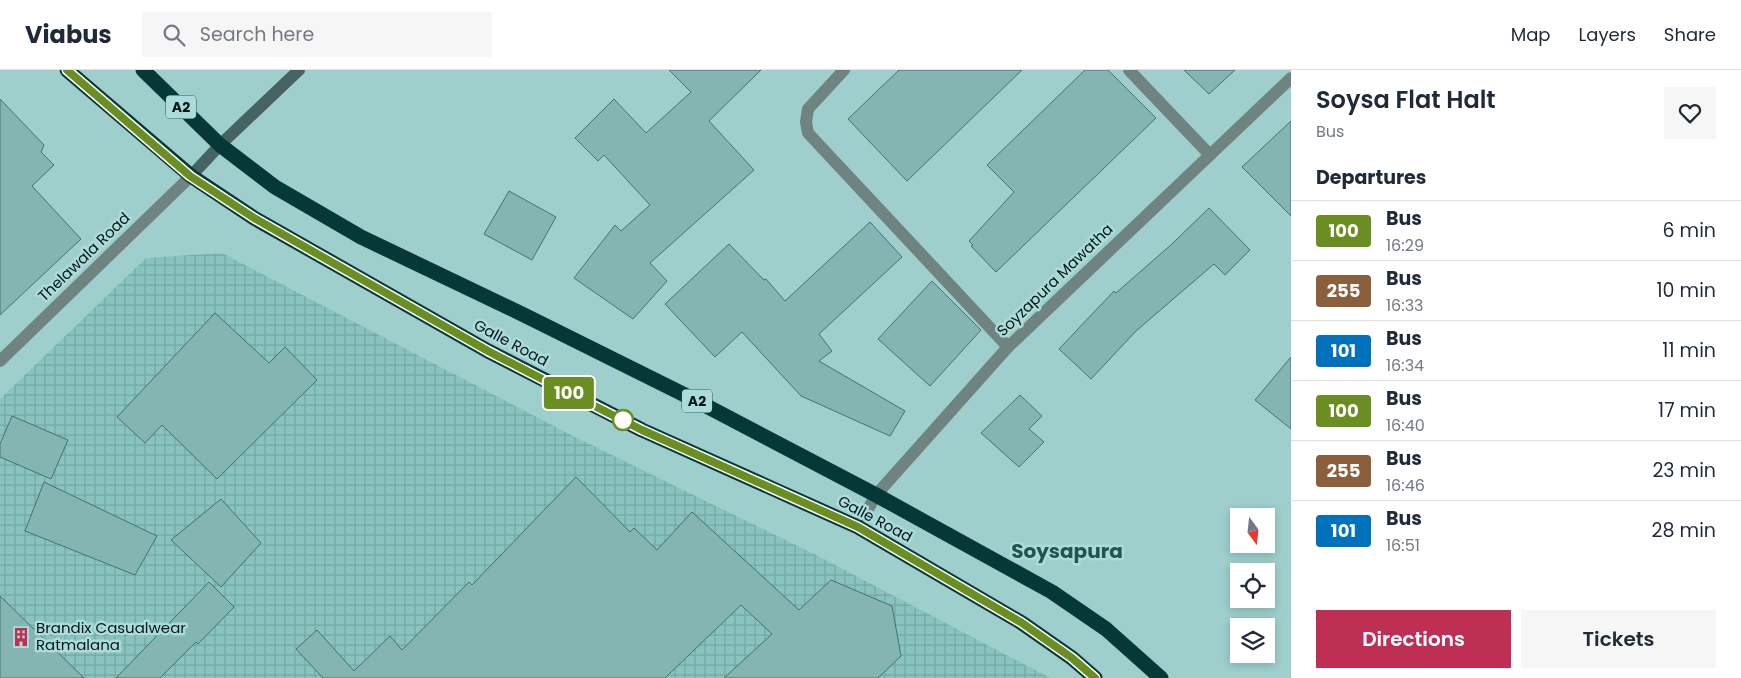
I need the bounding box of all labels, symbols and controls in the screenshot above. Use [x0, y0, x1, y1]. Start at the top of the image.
search box [142, 12, 492, 57]
text: Viabus [25, 18, 112, 51]
icon: search [160, 21, 188, 49]
text: Search here [200, 21, 314, 48]
text: Map [1511, 22, 1551, 47]
text: Layers [1579, 22, 1636, 47]
text: Share [1664, 22, 1716, 47]
text: Soysa Flat Halt [1316, 83, 1496, 116]
button: heart [1664, 87, 1716, 139]
road number: A2 [166, 96, 196, 118]
text: Bus [1316, 120, 1344, 143]
text: Departures [1316, 164, 1426, 191]
text: Bus [1386, 205, 1422, 232]
street label: Thelawala Road [33, 207, 134, 306]
text: 6 min [1662, 217, 1716, 244]
text: 100 [1328, 218, 1359, 243]
street label: Soyzapura Mawatha [992, 219, 1117, 341]
text: 16:29 [1386, 234, 1424, 257]
text: Bus [1386, 265, 1422, 292]
text: 10 min [1657, 277, 1716, 304]
text: 255 [1327, 278, 1360, 303]
text: 16:33 [1386, 294, 1424, 317]
street label: Galle Road [470, 314, 552, 371]
text: Bus [1386, 325, 1422, 352]
text: 11 min [1662, 337, 1716, 364]
text: 101 [1331, 338, 1356, 363]
text: 16:34 [1386, 354, 1424, 377]
line badge: 100 [540, 377, 598, 409]
text: 100 [554, 380, 584, 405]
text: Bus [1386, 385, 1422, 412]
road number: A2 [682, 390, 712, 412]
text: 17 min [1658, 397, 1716, 424]
text: 100 [1328, 398, 1359, 423]
unlabelled marker [612, 409, 634, 431]
text: 16:40 [1386, 414, 1425, 437]
text: Bus [1386, 445, 1422, 472]
text: 23 min [1652, 457, 1716, 484]
text: 255 [1327, 458, 1360, 483]
text: 16:46 [1386, 474, 1425, 497]
street label: Galle Road [834, 490, 916, 547]
text: Bus [1386, 505, 1422, 532]
north arrow [1230, 508, 1275, 552]
map controls [1230, 508, 1275, 663]
text: 28 min [1652, 517, 1716, 544]
text: 101 [1331, 518, 1356, 543]
text: 16:51 [1386, 534, 1420, 557]
district label: Soysapura [1011, 537, 1123, 565]
button: locate [1230, 563, 1275, 608]
button: Directions [1316, 610, 1511, 668]
button: Tickets [1521, 610, 1716, 668]
place label: Brandix Casualwear Ratmalana [36, 617, 186, 655]
button: layers [1230, 618, 1275, 663]
building icon: Brandix Casualwear Ratmalana [10, 626, 32, 648]

